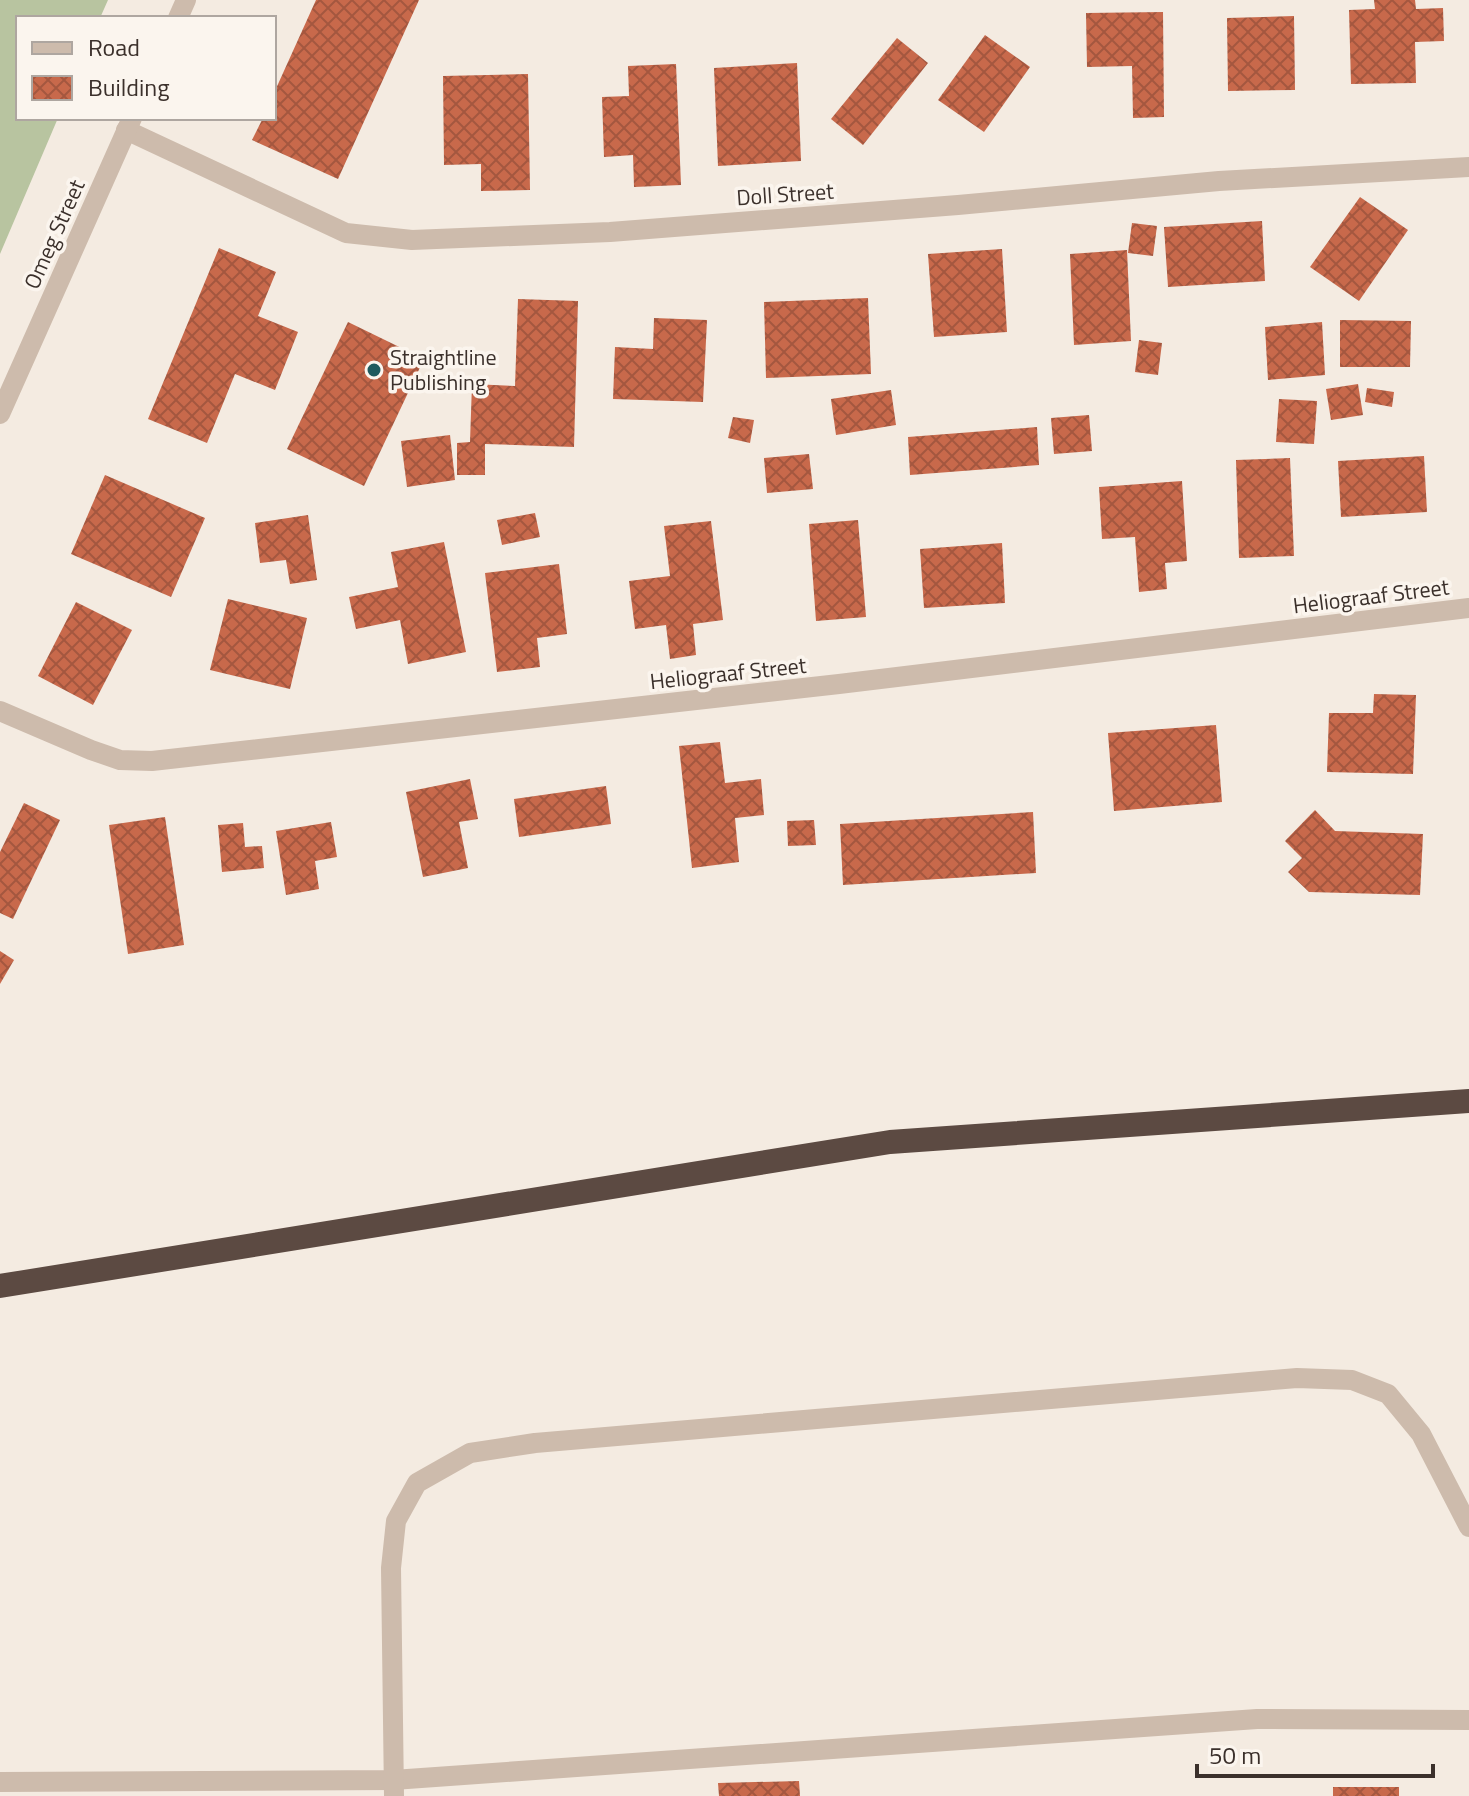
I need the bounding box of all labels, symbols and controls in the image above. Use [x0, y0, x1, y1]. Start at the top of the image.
legend [16, 16, 276, 120]
text: Road [88, 29, 140, 65]
text: Building [88, 69, 170, 105]
street label: Omeg Street [15, 173, 93, 294]
street label: Doll Street [735, 174, 835, 214]
place label: Straightline Publishing [390, 340, 497, 399]
marker: Straightline Publishing [365, 361, 383, 379]
street label: Heliograaf Street [1291, 570, 1451, 622]
street label: Heliograaf Street [648, 648, 808, 698]
scale bar [1197, 1728, 1433, 1778]
text: 50 m [1209, 1737, 1261, 1773]

